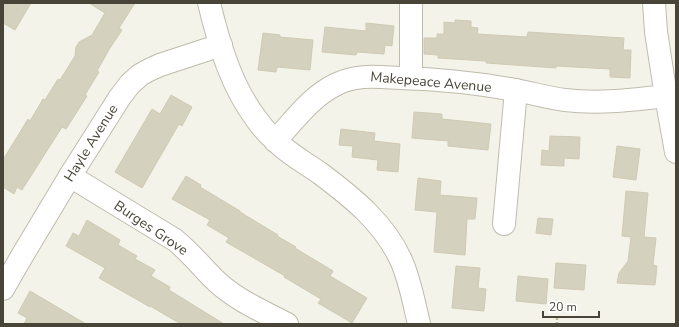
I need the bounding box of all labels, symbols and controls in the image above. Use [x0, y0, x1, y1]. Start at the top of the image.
street label: Makepeace Avenue [370, 67, 492, 97]
street label: Hayle Avenue [60, 101, 122, 185]
street label: Burges Grove [110, 196, 192, 260]
scale bar [543, 293, 599, 319]
text: 20 m [549, 299, 577, 315]

